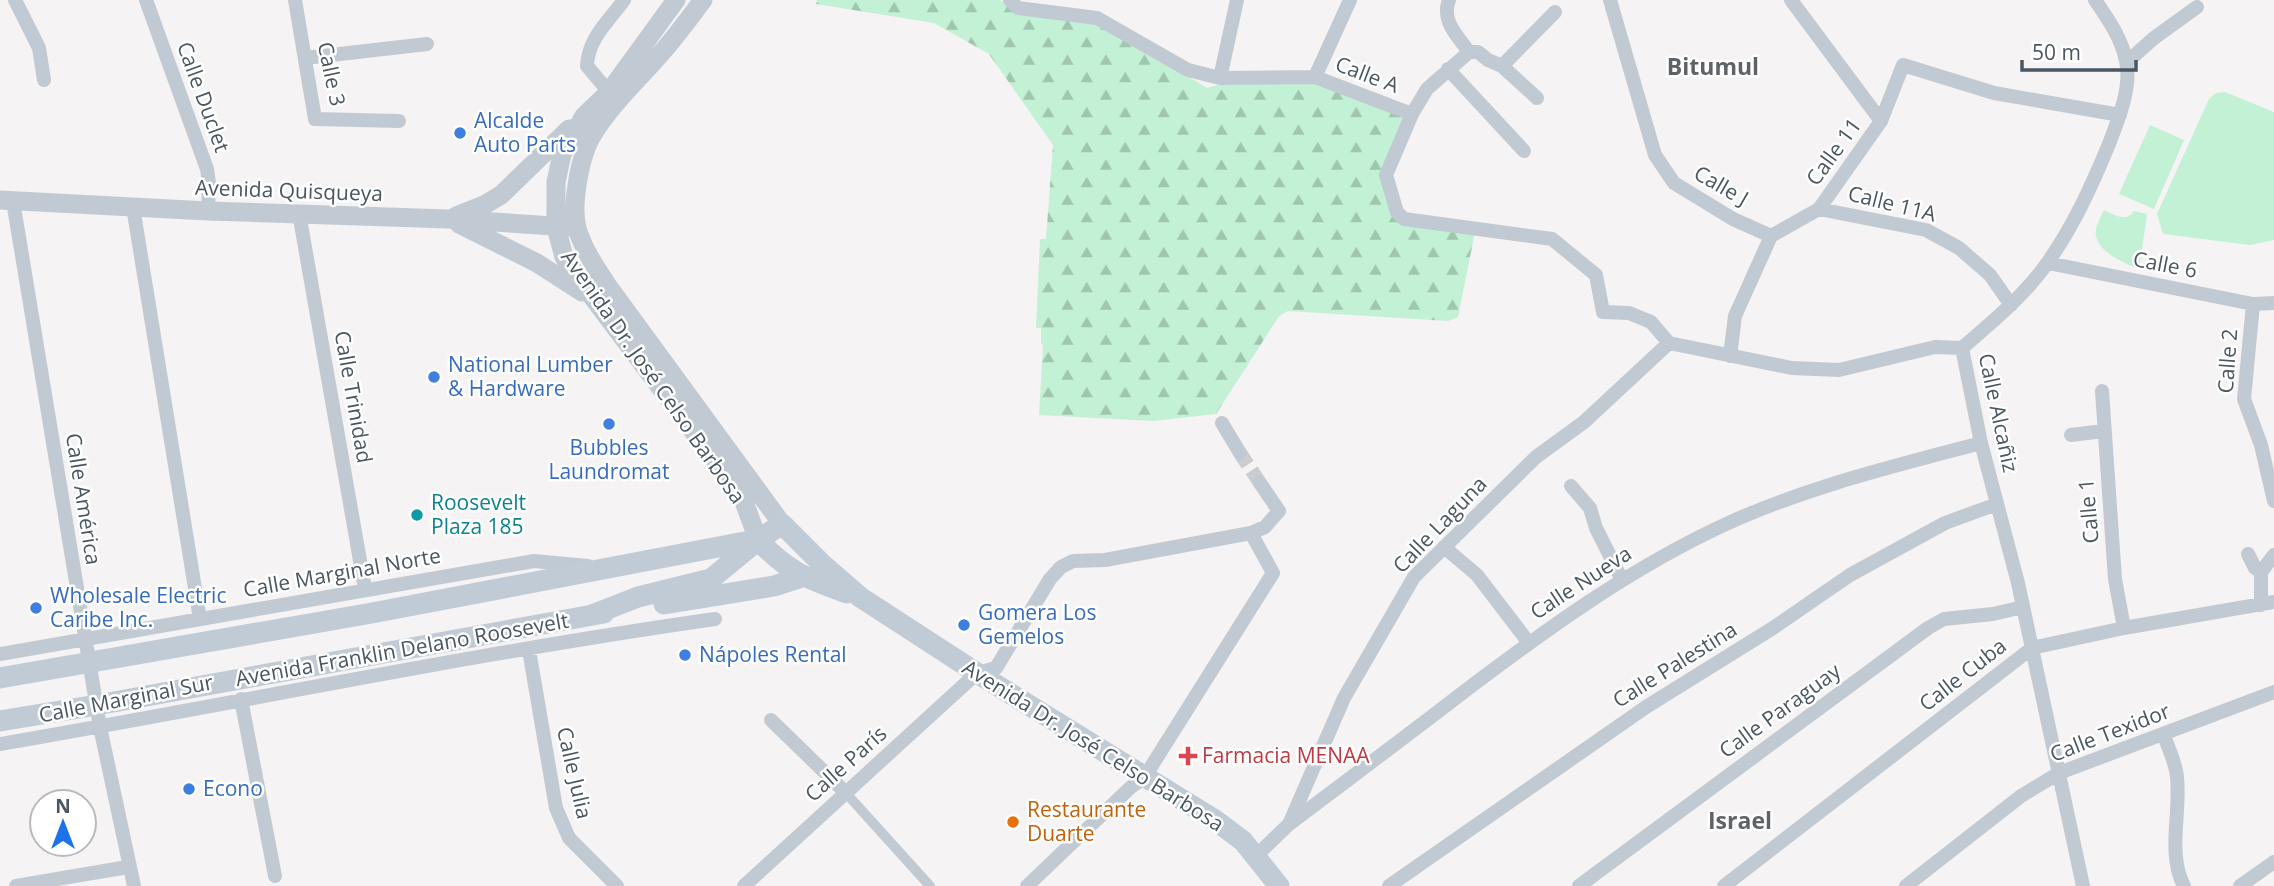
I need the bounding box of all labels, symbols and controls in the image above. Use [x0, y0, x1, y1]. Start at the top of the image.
scale bar [2022, 28, 2136, 72]
street label: Calle Duclet [171, 38, 237, 156]
text: 50 m [2032, 38, 2081, 66]
street label: Calle 3 [312, 39, 352, 108]
street label: Calle A [1332, 49, 1404, 99]
district label: Bitumul [1667, 50, 1759, 82]
place label: Alcalde Auto Parts [474, 106, 576, 158]
street label: Calle 11 [1799, 112, 1867, 191]
marker: Alcalde Auto Parts [452, 125, 468, 141]
street label: Calle J [1689, 158, 1754, 212]
street label: Avenida Quisqueya [195, 173, 383, 207]
street label: Calle 11A [1845, 179, 1940, 228]
street label: Avenida Dr. José Celso Barbosa [555, 244, 752, 509]
street label: Calle 6 [2131, 244, 2200, 284]
street label: Calle 2 [2211, 328, 2243, 394]
street label: Calle Trinidad [329, 329, 379, 465]
place label: National Lumber & Hardware [448, 350, 613, 402]
street label: Calle Alcañiz [1973, 351, 2025, 475]
marker: National Lumber & Hardware [426, 369, 442, 385]
marker: Bubbles Laundromat [601, 416, 617, 432]
street label: Calle América [60, 431, 108, 567]
place label: Bubbles Laundromat [548, 433, 670, 485]
street label: Calle Laguna [1386, 470, 1492, 579]
street label: Calle 1 [2071, 478, 2105, 545]
place label: Roosevelt Plaza 185 [431, 488, 526, 540]
marker: Roosevelt Plaza 185 [409, 507, 425, 523]
street label: Calle Nueva [1524, 539, 1636, 625]
street label: Calle Marginal Norte [241, 541, 443, 603]
place label: Wholesale Electric Caribe Inc. [50, 581, 226, 633]
place label: Gomera Los Gemelos [978, 598, 1096, 650]
marker: Wholesale Electric Caribe Inc. [28, 600, 44, 616]
street label: Avenida Franklin Delano Roosevelt [233, 606, 571, 692]
street label: Calle Palestina [1607, 615, 1742, 714]
marker: Gomera Los Gemelos [956, 617, 972, 633]
street label: Calle Cuba [1913, 631, 2012, 717]
place label: Nápoles Rental [699, 640, 847, 668]
marker: Nápoles Rental [677, 647, 693, 663]
street label: Avenida Dr. José Celso Barbosa [957, 653, 1230, 837]
street label: Calle Paraguay [1713, 656, 1846, 764]
street label: Calle Marginal Sur [36, 667, 216, 729]
street label: Calle Texidor [2046, 696, 2174, 768]
street label: Calle París [798, 719, 892, 807]
street label: Calle Julia [551, 724, 599, 821]
place label: Farmacia MENAA [1202, 741, 1370, 769]
marker: Farmacia MENAA [1180, 748, 1196, 764]
place label: Econo [203, 774, 263, 802]
marker: Econo [181, 781, 197, 797]
north arrow [28, 788, 98, 858]
text: N [55, 793, 71, 819]
place label: Restaurante Duarte [1027, 795, 1146, 847]
district label: Israel [1708, 804, 1772, 836]
marker: Restaurante Duarte [1005, 814, 1021, 830]

